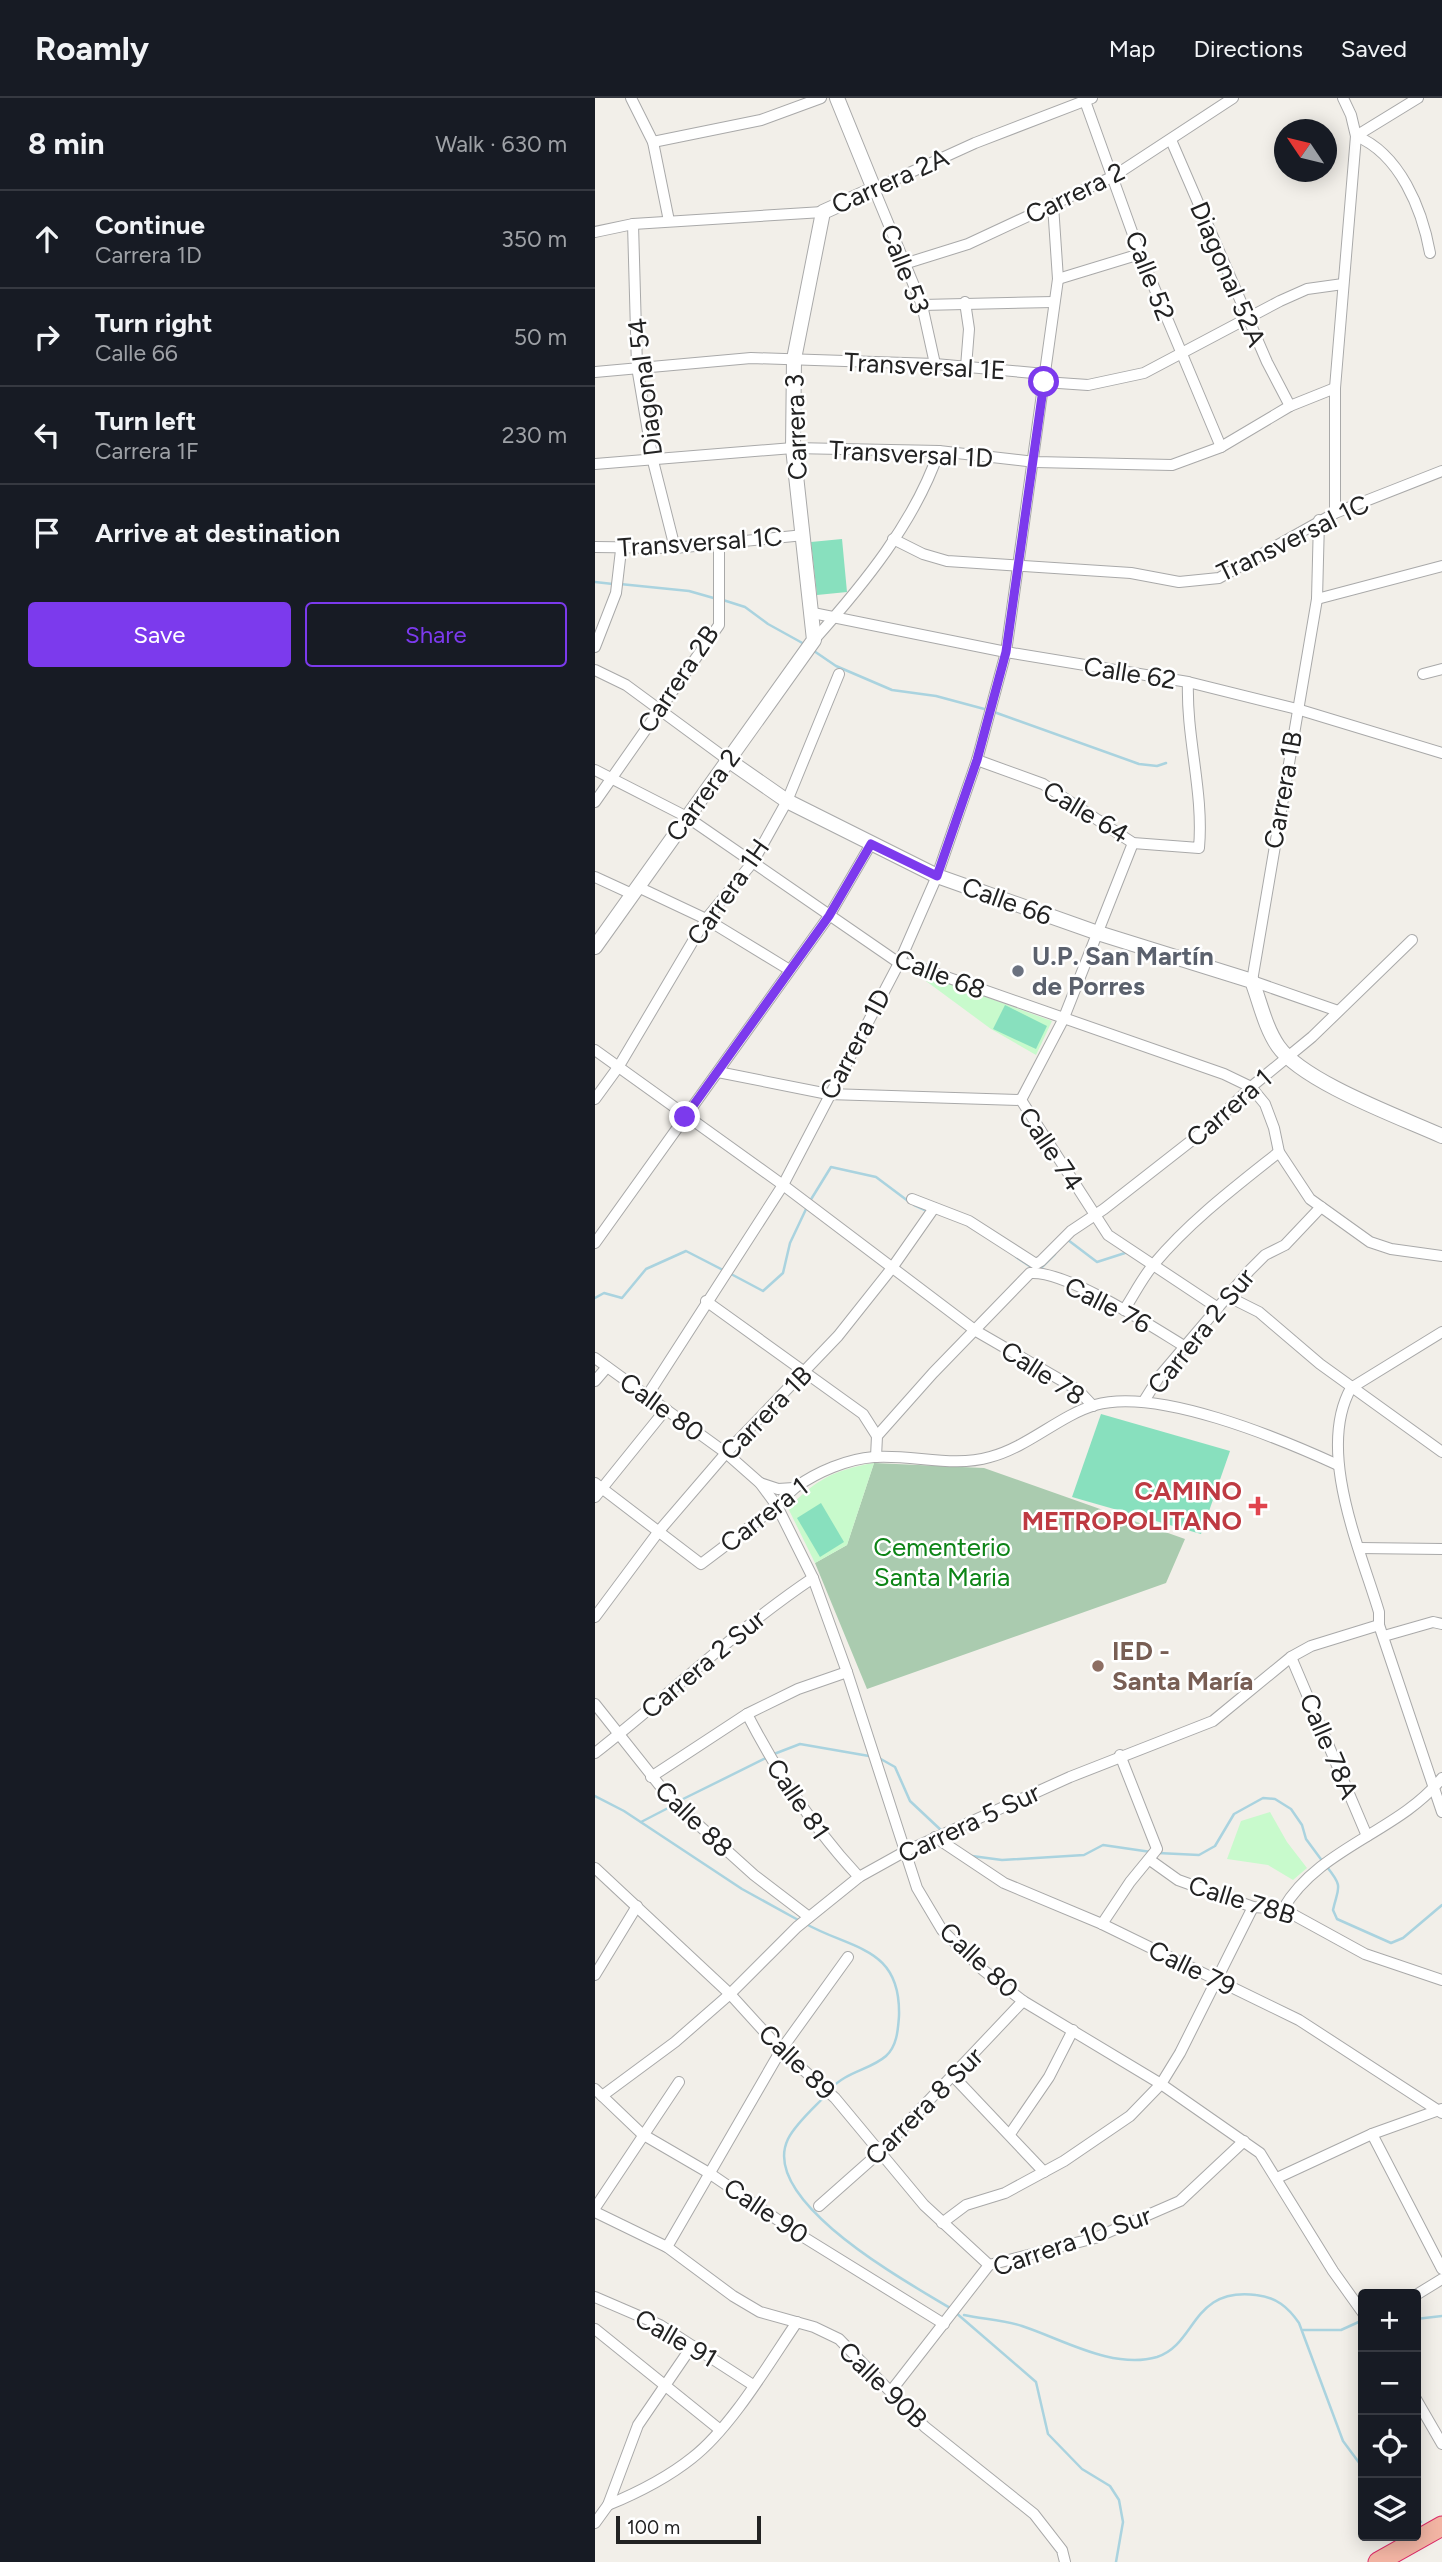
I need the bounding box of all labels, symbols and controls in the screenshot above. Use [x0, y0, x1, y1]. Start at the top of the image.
text: Roamly [35, 29, 149, 68]
text: Map [1109, 34, 1155, 63]
text: Directions [1193, 34, 1303, 63]
text: Saved [1341, 34, 1407, 63]
north arrow [1274, 119, 1337, 182]
text: 8 min [28, 125, 105, 162]
text: Walk · 630 m [435, 130, 567, 158]
street label: Carrera 2A [827, 141, 954, 221]
street label: Carrera 2 [1020, 155, 1130, 231]
street label: Diagonal 52A [1183, 197, 1273, 352]
text: Continue [95, 209, 205, 241]
icon: ahead [28, 220, 66, 258]
street label: Calle 53 [873, 220, 937, 318]
text: 350 m [501, 225, 567, 253]
street label: Calle 52 [1118, 227, 1182, 325]
text: Carrera 1D [95, 241, 202, 269]
text: Turn right [95, 307, 212, 339]
street label: Diagonal 54 [621, 316, 669, 458]
icon: right [28, 318, 66, 356]
text: 50 m [514, 323, 567, 351]
text: Calle 66 [95, 339, 178, 367]
street label: Transversal 1E [843, 346, 1007, 386]
route start [1028, 366, 1059, 397]
street label: Carrera 3 [778, 373, 814, 481]
text: Turn left [95, 405, 196, 437]
icon: left [28, 416, 66, 454]
text: 230 m [502, 421, 567, 449]
street label: Transversal 1D [828, 434, 994, 474]
text: Carrera 1F [95, 437, 199, 465]
street label: Transversal 1C [1212, 487, 1374, 589]
icon: arrive [28, 514, 66, 552]
text: Arrive at destination [95, 517, 340, 549]
street label: Transversal 1C [617, 520, 783, 564]
button: Save [28, 602, 291, 667]
button: Share [305, 602, 567, 667]
street label: Carrera 2B [630, 619, 726, 739]
street label: Calle 62 [1081, 650, 1179, 696]
street label: Carrera 1B [1257, 729, 1309, 851]
street label: Carrera 2 [659, 742, 747, 848]
street label: Calle 64 [1037, 774, 1135, 850]
street label: Carrera 1H [680, 833, 776, 951]
street label: Calle 66 [958, 870, 1056, 932]
place label: U.P. San Martín de Porres [1032, 940, 1214, 1002]
street label: Calle 68 [890, 942, 990, 1006]
marker: U.P. San Martín de Porres [1010, 963, 1026, 979]
street label: Carrera 1D [812, 983, 898, 1105]
street label: Carrera 1 [1180, 1062, 1278, 1154]
route end [669, 1101, 700, 1132]
street label: Calle 74 [1011, 1101, 1091, 1197]
street label: Carrera 2 Sur [1141, 1262, 1262, 1400]
street label: Calle 76 [1059, 1270, 1157, 1340]
street label: Calle 78 [995, 1334, 1091, 1412]
street label: Carrera 1B [713, 1359, 819, 1467]
street label: Calle 80 [613, 1366, 711, 1448]
street label: Carrera 1 [714, 1471, 814, 1559]
place label: CAMINO METROPOLITANO [1022, 1475, 1242, 1537]
marker: CAMINO METROPOLITANO [1248, 1496, 1268, 1516]
park label: Cementerio Santa Maria [873, 1531, 1011, 1593]
street label: Carrera 2 Sur [634, 1603, 772, 1725]
place label: IED - Santa María [1112, 1635, 1253, 1697]
marker: IED - Santa María [1090, 1658, 1106, 1674]
street label: Calle 78A [1292, 1688, 1366, 1804]
street label: Calle 81 [759, 1752, 837, 1846]
street label: Calle 88 [648, 1774, 740, 1864]
street label: Carrera 5 Sur [893, 1776, 1045, 1870]
street label: Calle 78B [1185, 1869, 1299, 1931]
street label: Calle 80 [933, 1915, 1025, 2005]
street label: Calle 79 [1143, 1933, 1241, 2003]
street label: Calle 89 [752, 2018, 842, 2106]
street label: Carrera 8 Sur [858, 2040, 990, 2172]
street label: Calle 90 [717, 2171, 815, 2251]
street label: Carrera 10 Sur [989, 2199, 1156, 2283]
map controls [1358, 2289, 1421, 2541]
button: + [1358, 2289, 1421, 2352]
street label: Calle 91 [629, 2302, 723, 2374]
street label: Calle 90B [832, 2335, 934, 2435]
button: − [1358, 2352, 1421, 2415]
button: locate [1358, 2415, 1421, 2478]
button: layers [1358, 2478, 1421, 2541]
scale bar [616, 2513, 761, 2545]
text: 100 m [627, 2516, 680, 2539]

